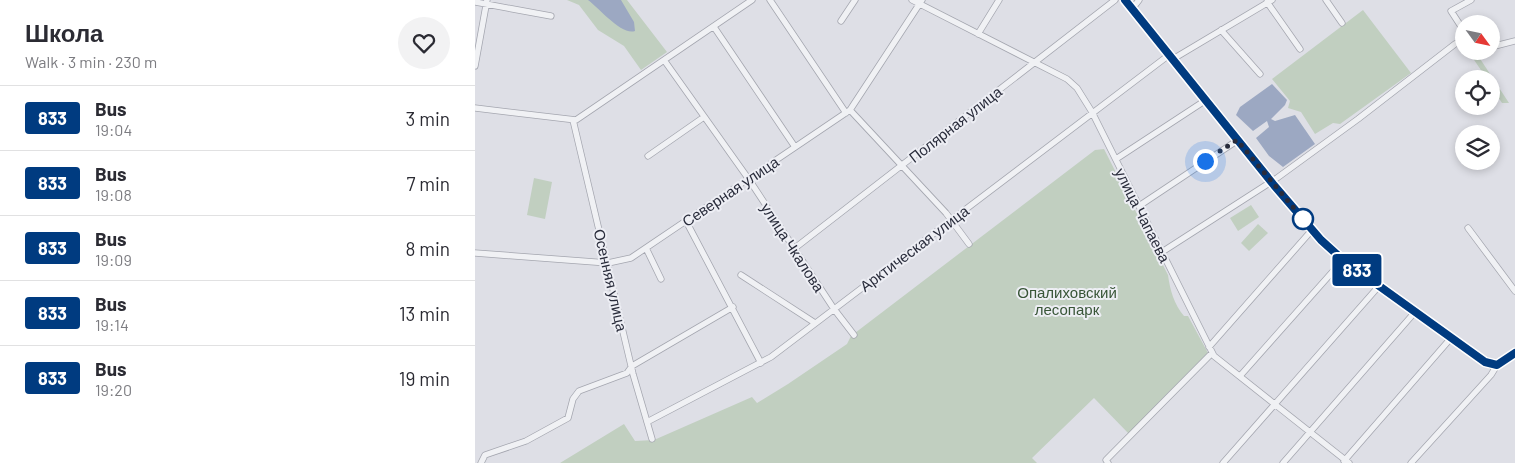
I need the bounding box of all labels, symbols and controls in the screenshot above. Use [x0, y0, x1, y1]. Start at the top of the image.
north arrow [1455, 15, 1500, 60]
map controls [1455, 15, 1500, 170]
button: heart [398, 17, 450, 69]
text: Школа [25, 18, 103, 47]
text: Walk · 3 min · 230 m [25, 52, 157, 71]
button: locate [1455, 70, 1500, 115]
street label: Полярная улица [905, 82, 1006, 166]
text: Bus [95, 97, 127, 120]
text: 833 [38, 107, 67, 129]
text: 3 min [406, 107, 450, 130]
text: 19:04 [95, 120, 132, 139]
button: layers [1455, 125, 1500, 170]
your location [1193, 149, 1218, 174]
street label: Северная улица [678, 152, 782, 230]
text: Bus [95, 162, 127, 185]
street label: улица Чапаева [1111, 165, 1175, 266]
text: 833 [38, 172, 67, 194]
text: 7 min [406, 172, 450, 195]
text: 19:08 [95, 185, 132, 204]
street label: улица Чкалова [757, 199, 829, 296]
street label: Арктическая улица [856, 201, 972, 295]
unlabelled marker [1292, 208, 1314, 230]
text: Bus [95, 227, 127, 250]
street label: Осенняя улица [590, 227, 632, 334]
text: 833 [38, 237, 67, 259]
text: 8 min [406, 237, 450, 260]
text: 19:09 [95, 250, 132, 269]
line badge: 833 [1328, 254, 1386, 286]
text: 833 [1342, 259, 1372, 281]
park label: Опалиховский лесопарк [1017, 283, 1117, 318]
text: Bus [95, 292, 127, 315]
text: 833 [38, 302, 67, 324]
text: 13 min [399, 302, 450, 325]
text: 19:14 [95, 315, 129, 334]
text: Bus [95, 357, 127, 380]
text: 833 [38, 367, 67, 389]
text: 19 min [399, 367, 450, 390]
text: 19:20 [95, 380, 132, 399]

